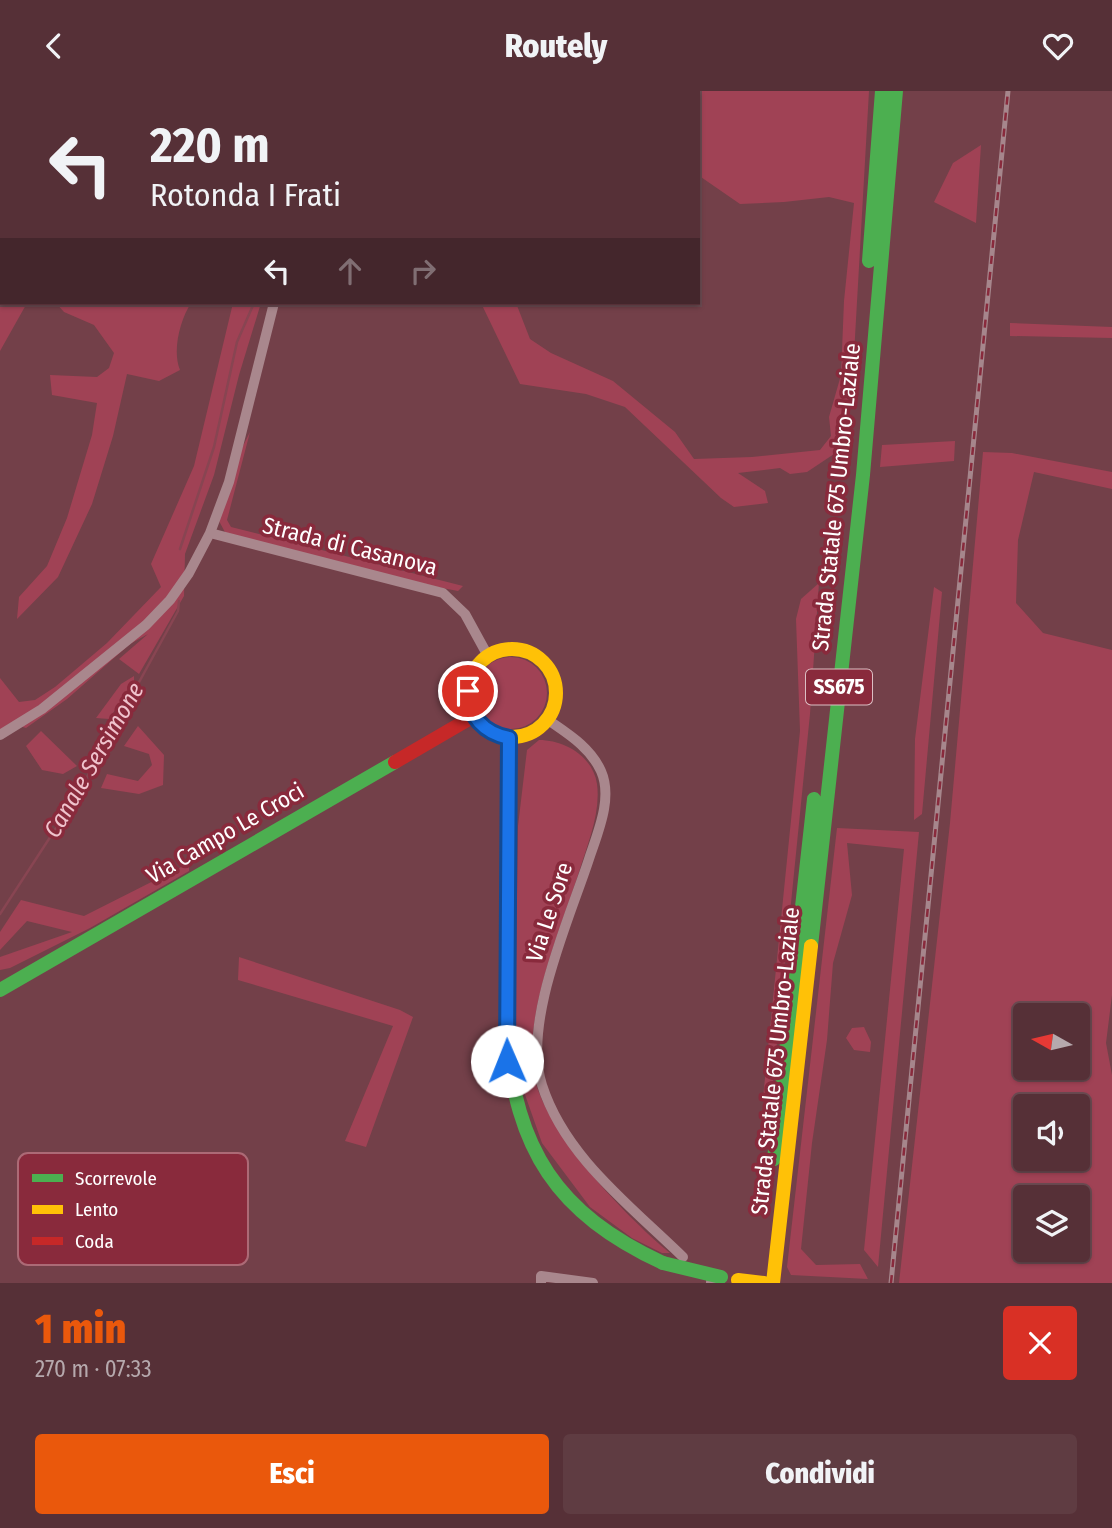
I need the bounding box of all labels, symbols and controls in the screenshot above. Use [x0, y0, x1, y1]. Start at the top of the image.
icon: back [35, 27, 73, 65]
text: Routely [505, 27, 607, 65]
icon: heart [1039, 27, 1077, 65]
text: 220 m [150, 116, 270, 175]
icon: left [35, 119, 126, 210]
text: Rotonda I Frati [150, 176, 341, 214]
icon: left [258, 252, 296, 290]
icon: ahead [331, 252, 369, 290]
icon: right [404, 252, 442, 290]
street label: Strada Statale 675 Umbro-Laziale [806, 342, 866, 652]
street label: Strada di Casanova [260, 511, 440, 581]
pin [438, 661, 498, 721]
road number: SS675 [806, 669, 872, 705]
icon: arrive [449, 672, 487, 710]
water label: Canale Sersimone [38, 678, 150, 842]
street label: Via Campo Le Croci [141, 777, 309, 889]
street label: Via Le Sore [520, 859, 578, 965]
street label: Strada Statale 675 Umbro-Laziale [745, 906, 805, 1216]
north arrow [1013, 1003, 1090, 1080]
map controls [1013, 1003, 1090, 1262]
position arrow [470, 1024, 544, 1098]
button: sound [1013, 1094, 1090, 1171]
legend [18, 1153, 248, 1265]
text: Scorrevole [75, 1167, 157, 1190]
button: layers [1013, 1185, 1090, 1262]
text: Lento [75, 1198, 118, 1221]
text: Coda [75, 1230, 114, 1253]
text: 1 min [35, 1304, 126, 1354]
button: close [1003, 1306, 1077, 1380]
text: 270 m · 07:33 [35, 1355, 152, 1383]
button: Esci [35, 1434, 549, 1514]
button: Condividi [563, 1434, 1077, 1514]

